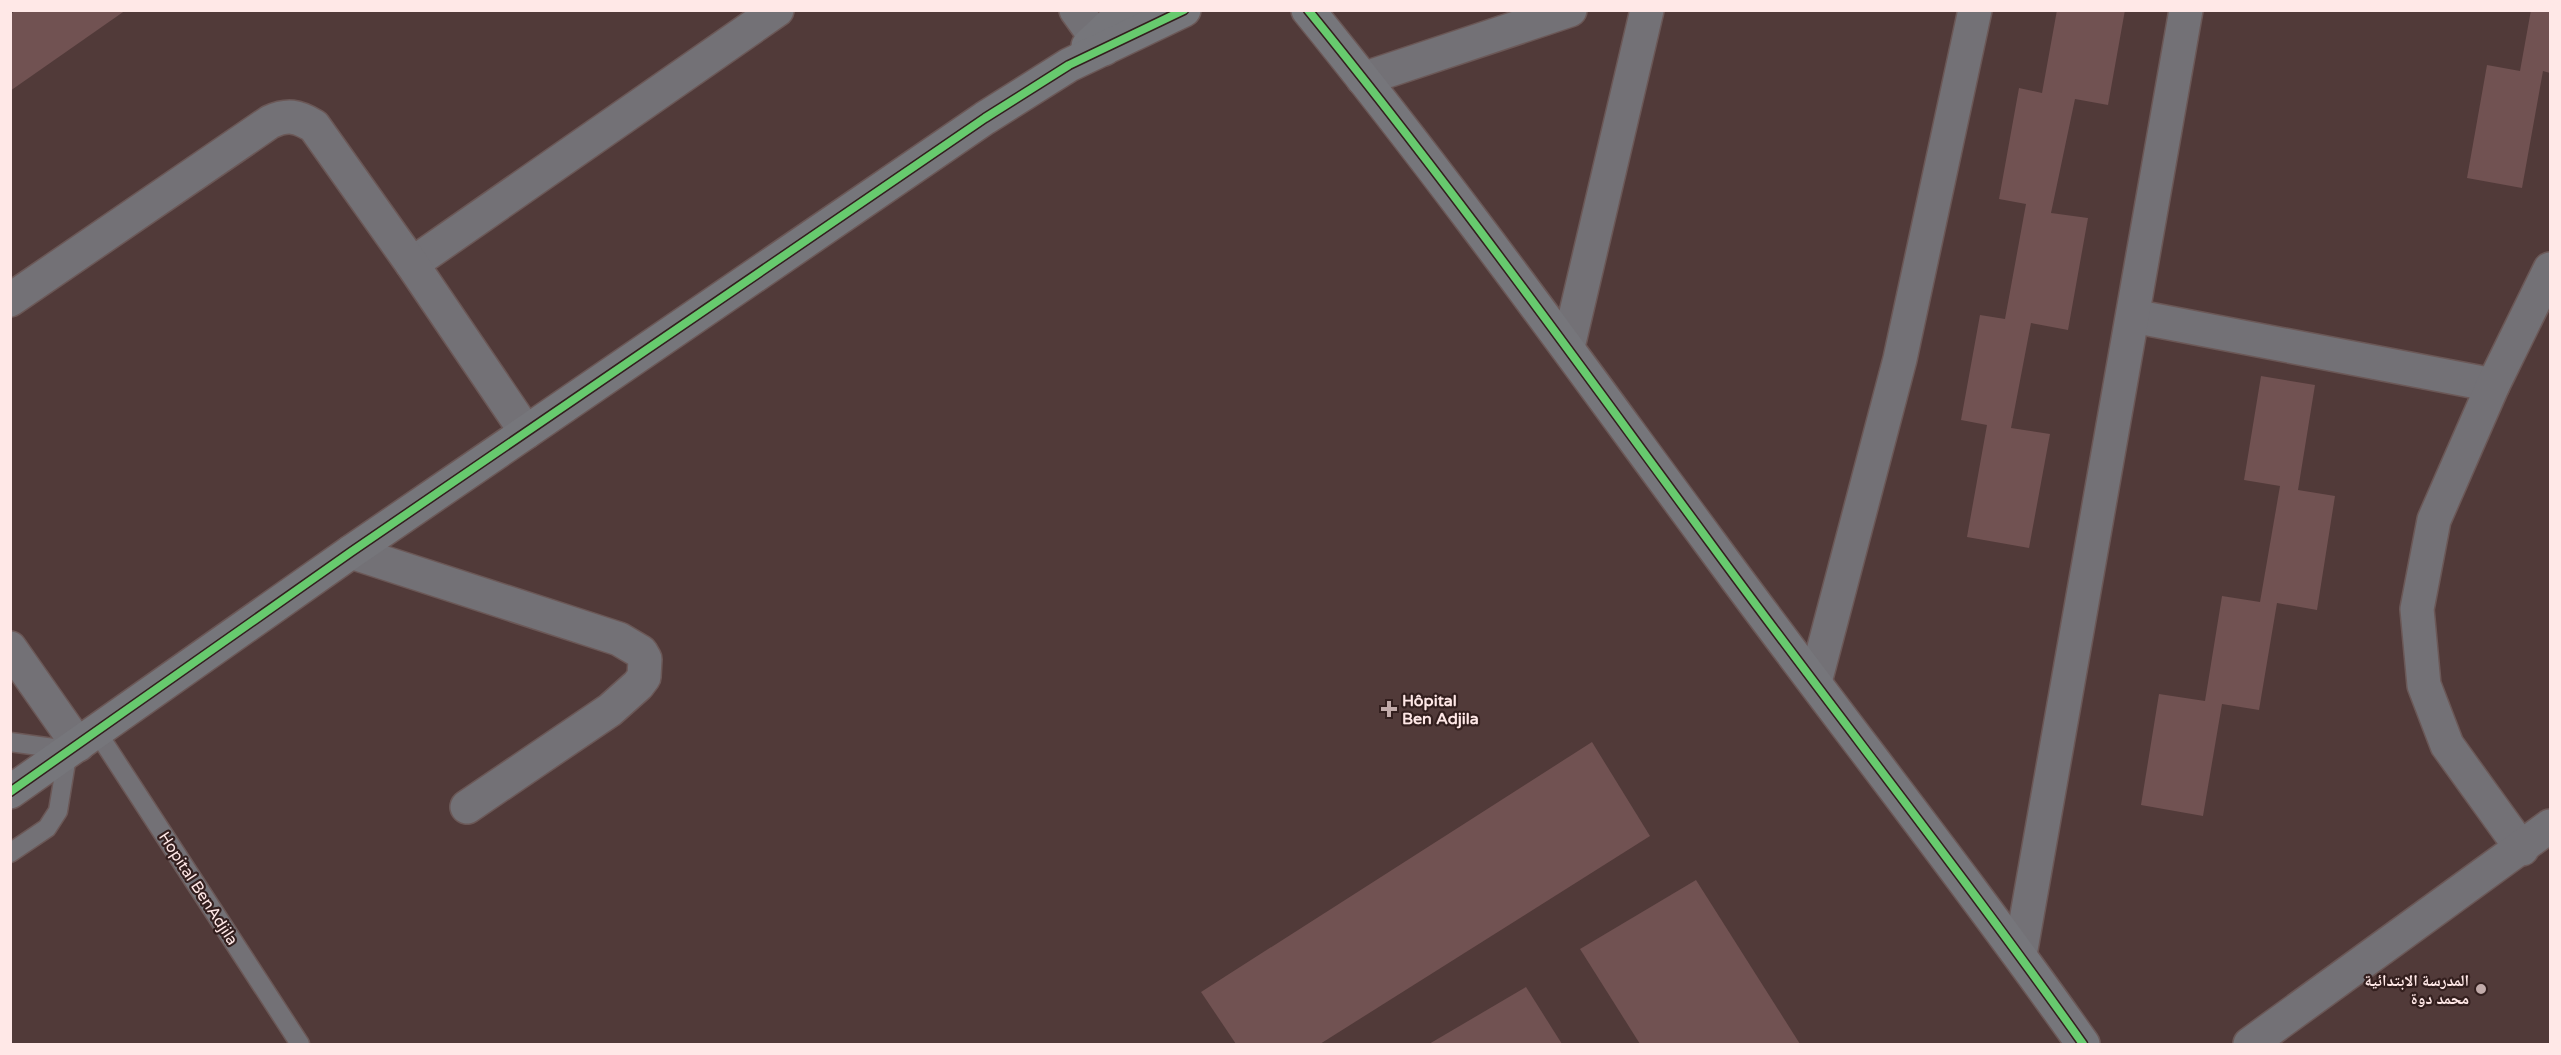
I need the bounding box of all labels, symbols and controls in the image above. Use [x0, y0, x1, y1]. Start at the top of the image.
place label: Hôpital Ben Adjila [1402, 691, 1479, 729]
marker: Hôpital Ben Adjila [1380, 700, 1398, 718]
street label: Hopital BenAdjila [154, 828, 242, 949]
place label: المدرسة الابتدائية محمد دوة [2364, 971, 2469, 1009]
marker: المدرسة الابتدائية محمد دوة [2474, 982, 2488, 996]

